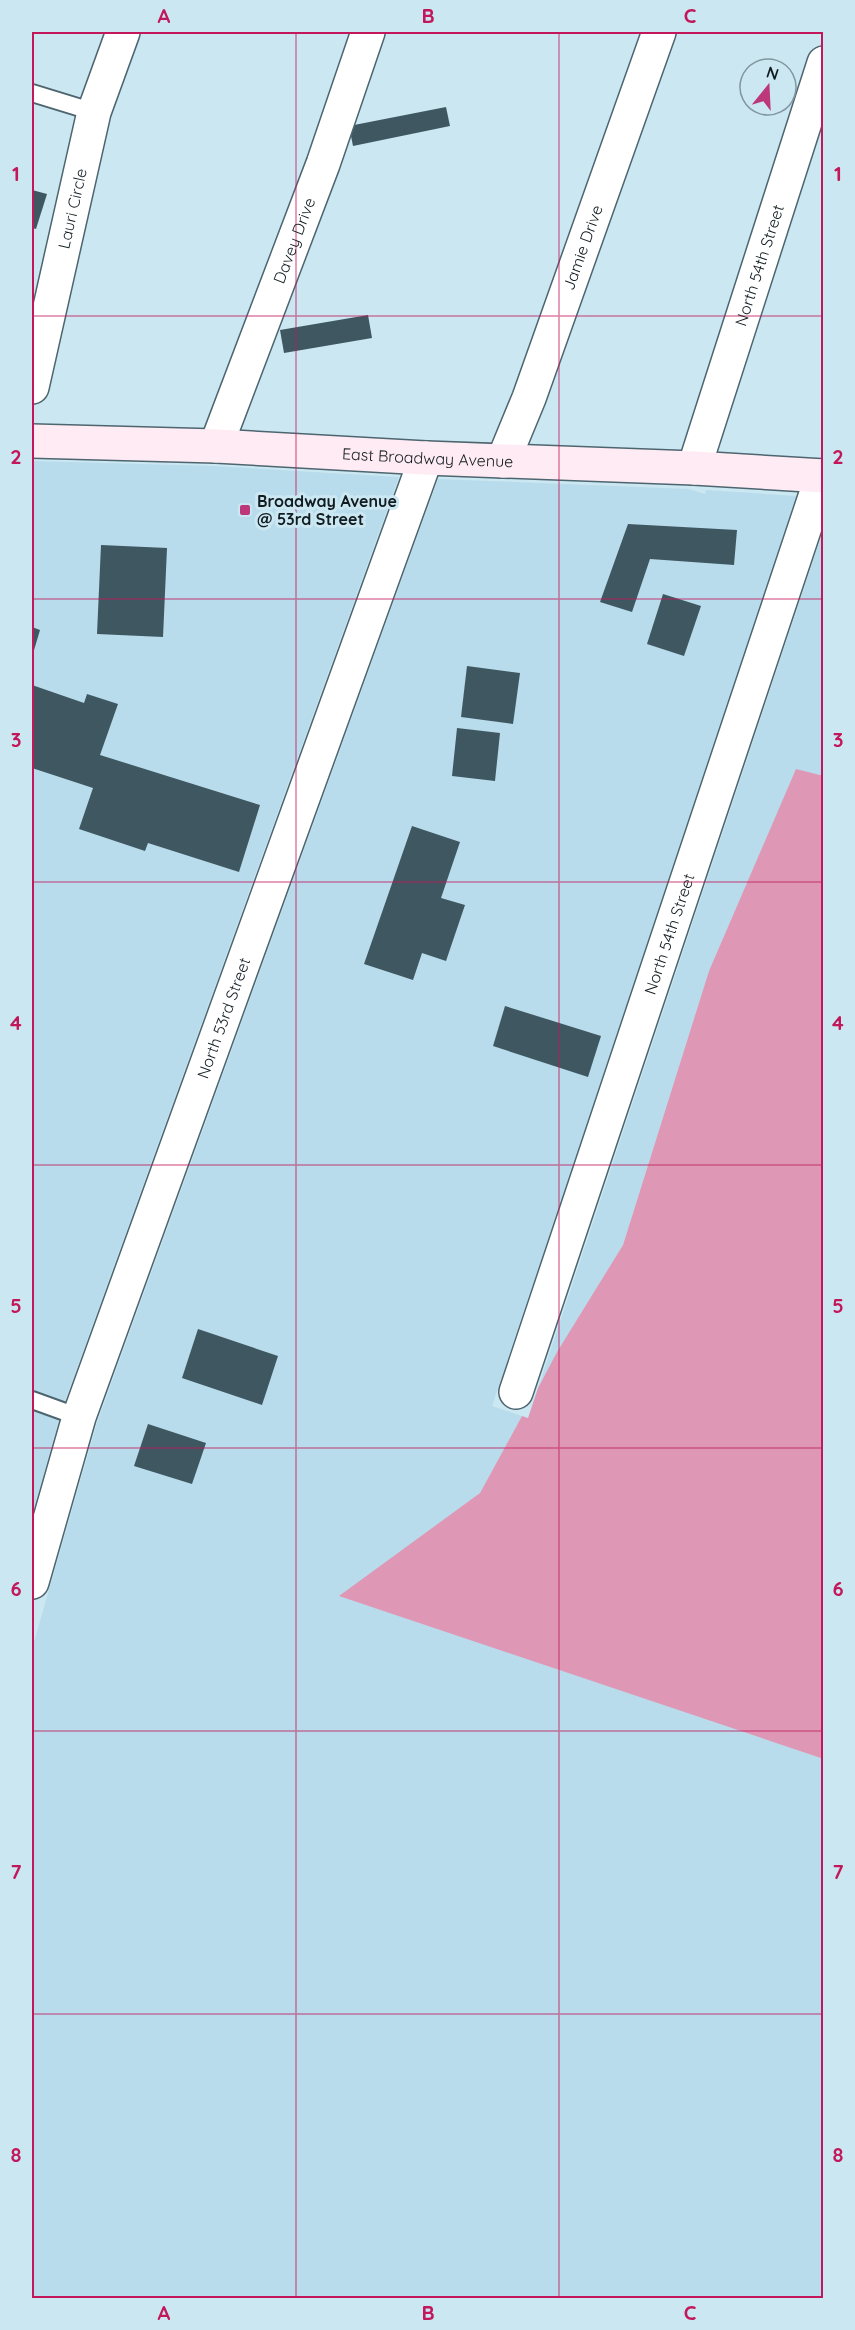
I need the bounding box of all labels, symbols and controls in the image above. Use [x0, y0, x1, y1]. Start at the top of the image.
text: A [158, 3, 171, 28]
text: B [421, 3, 435, 28]
text: C [684, 3, 697, 28]
north arrow [738, 57, 798, 117]
text: N [764, 61, 781, 84]
text: 1 [12, 161, 20, 186]
text: 1 [834, 161, 842, 186]
street label: Lauri Circle [54, 166, 91, 251]
street label: Davey Drive [269, 194, 319, 286]
street label: Jamie Drive [558, 202, 607, 293]
street label: North 54th Street [730, 202, 788, 328]
street label: East Broadway Avenue [341, 443, 514, 471]
text: 2 [10, 444, 22, 469]
text: 2 [832, 444, 844, 469]
place label: Broadway Avenue @ 53rd Street [257, 491, 397, 529]
marker: Broadway Avenue @ 53rd Street [238, 503, 252, 517]
text: 3 [11, 727, 21, 752]
text: 3 [833, 727, 843, 752]
street label: North 54th Street [640, 871, 699, 997]
street label: North 53rd Street [192, 955, 254, 1081]
text: 4 [10, 1010, 22, 1035]
text: 4 [832, 1010, 844, 1035]
text: 5 [10, 1293, 22, 1318]
text: 5 [832, 1293, 844, 1318]
text: 6 [10, 1576, 22, 1601]
text: 6 [832, 1576, 844, 1601]
text: 7 [11, 1859, 22, 1884]
text: 7 [833, 1859, 844, 1884]
text: 8 [11, 2142, 22, 2167]
text: 8 [833, 2142, 844, 2167]
text: A [158, 2300, 171, 2325]
text: B [421, 2300, 435, 2325]
text: C [684, 2300, 697, 2325]

